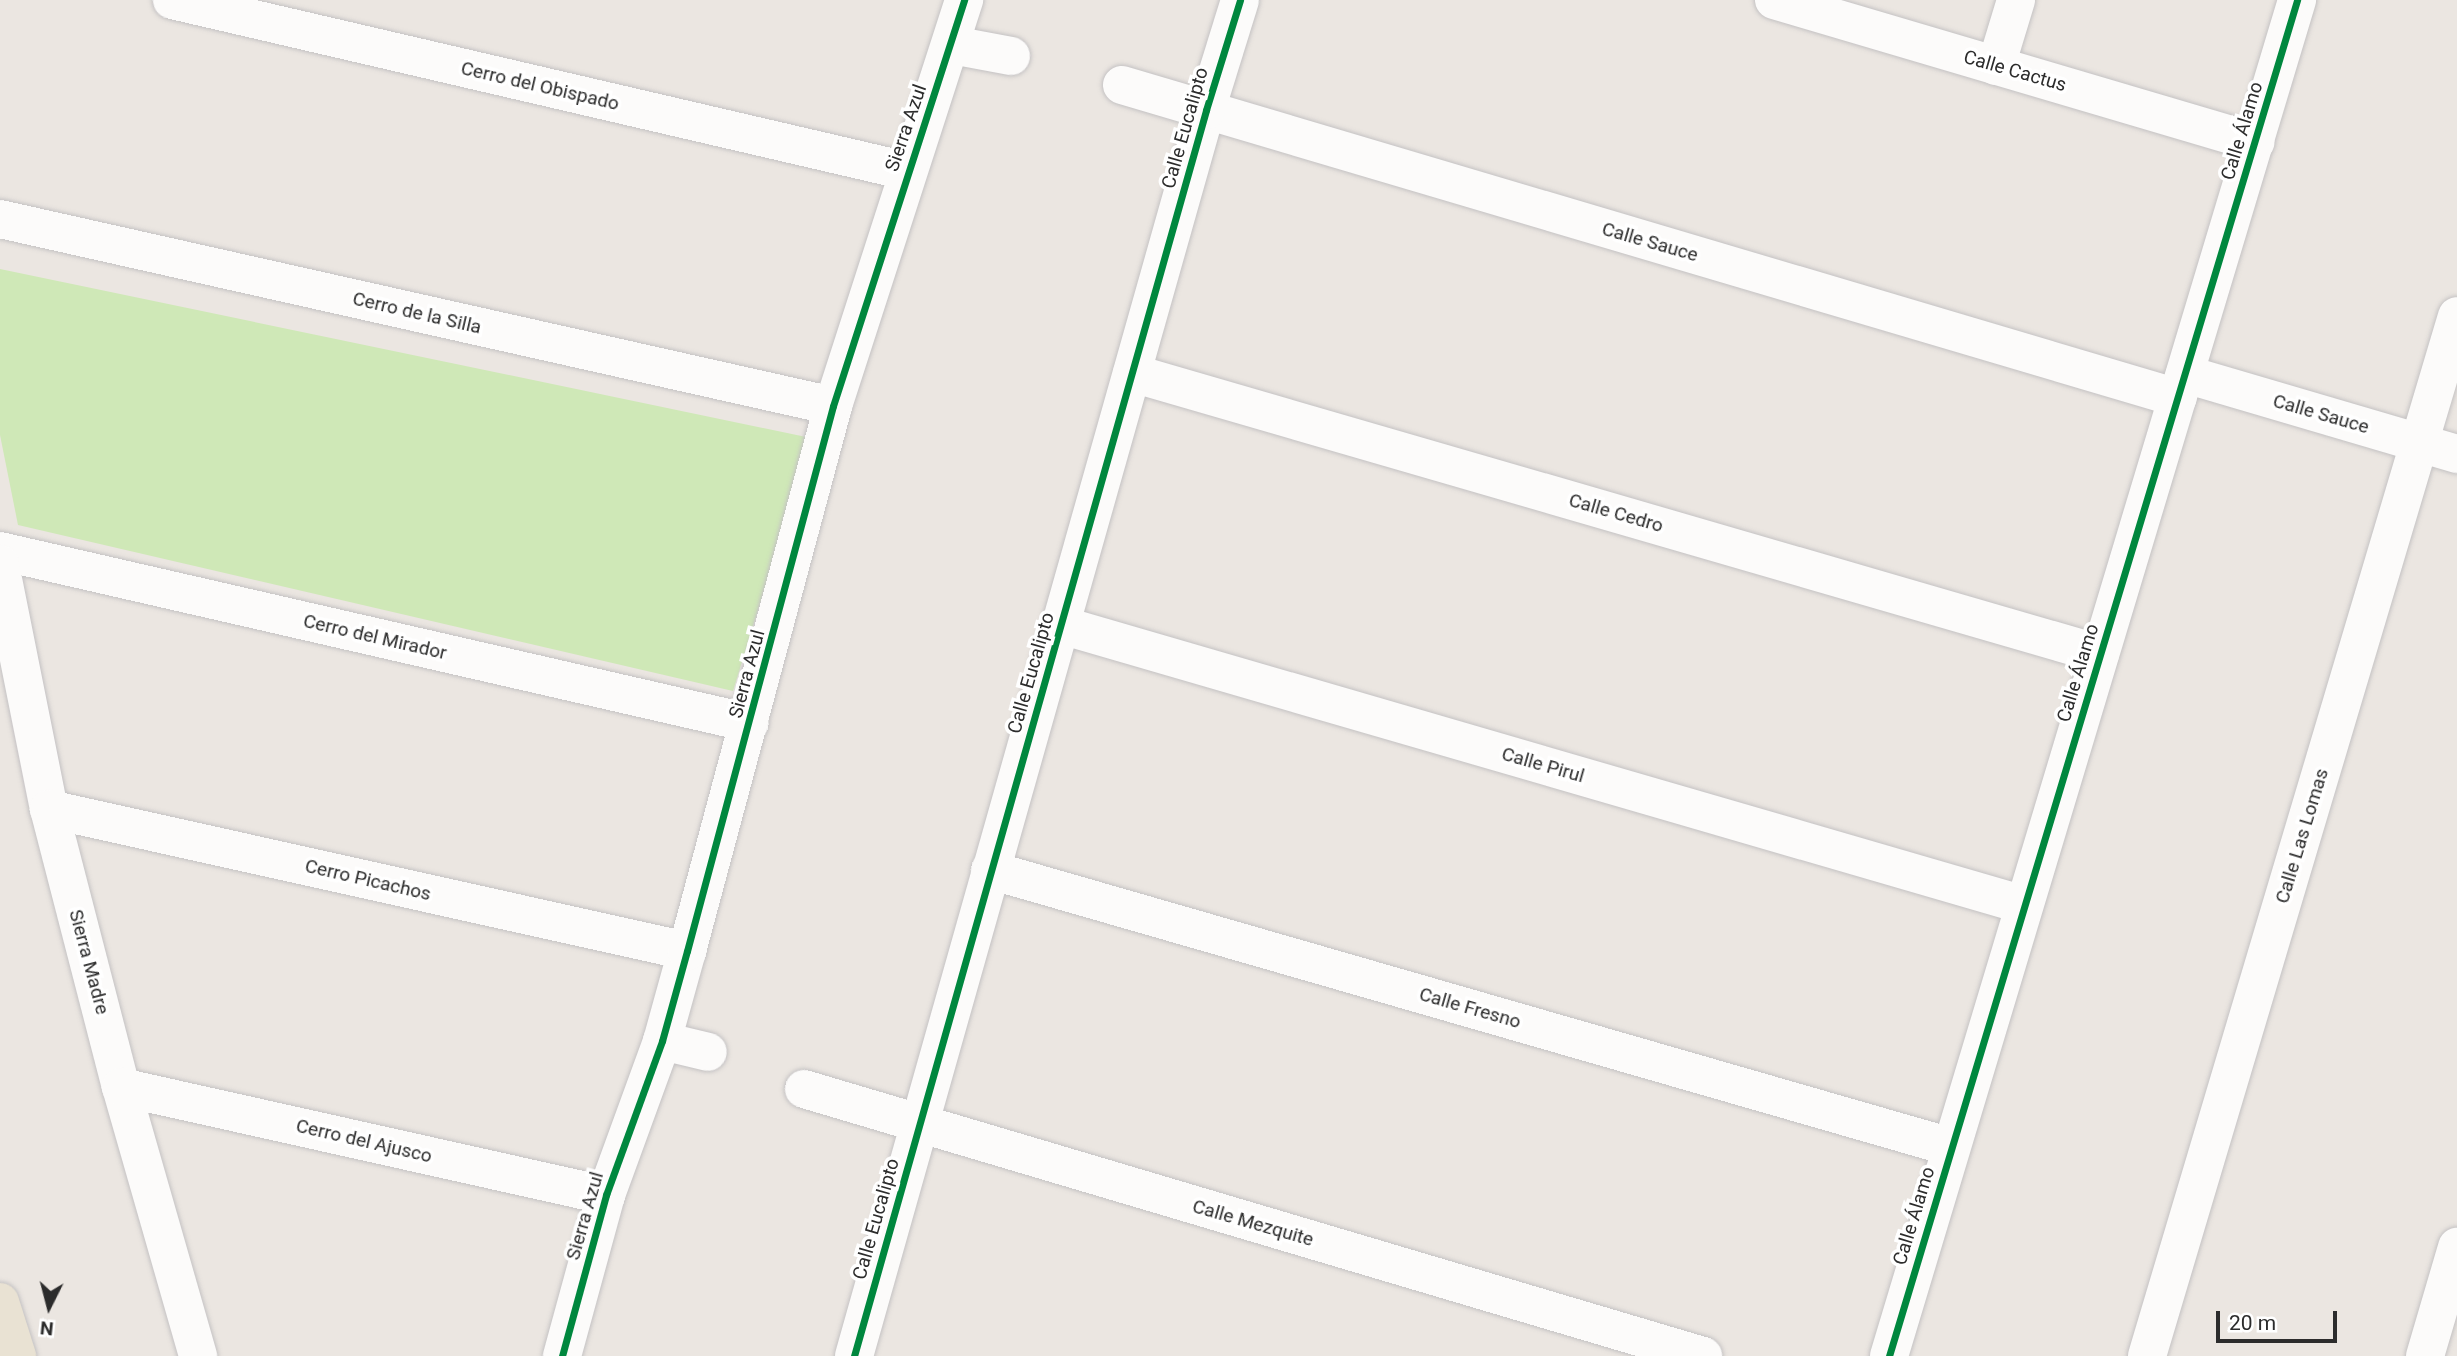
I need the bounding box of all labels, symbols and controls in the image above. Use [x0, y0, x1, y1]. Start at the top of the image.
street label: Calle Cactus [1961, 45, 2069, 97]
street label: Cerro del Obispado [459, 57, 621, 115]
street label: Calle Eucalipto [1157, 65, 1213, 191]
street label: Calle Álamo [2216, 79, 2268, 183]
street label: Sierra Azul [880, 81, 932, 175]
street label: Calle Sauce [1599, 217, 1701, 267]
street label: Cerro de la Silla [350, 287, 484, 339]
street label: Calle Sauce [2270, 389, 2372, 439]
street label: Calle Cedro [1566, 489, 1666, 537]
street label: Cerro del Mirador [301, 609, 449, 665]
street label: Calle Eucalipto [1003, 610, 1059, 736]
street label: Calle Álamo [2052, 621, 2104, 725]
street label: Sierra Azul [724, 627, 770, 721]
street label: Calle Pirul [1499, 742, 1587, 788]
street label: Calle Las Lomas [2271, 766, 2333, 906]
street label: Cerro Picachos [303, 854, 433, 906]
street label: Sierra Madre [64, 907, 114, 1017]
street label: Calle Fresno [1417, 983, 1523, 1033]
street label: Cerro del Ajusco [294, 1114, 434, 1168]
street label: Calle Eucalipto [848, 1156, 904, 1282]
street label: Calle Álamo [1888, 1164, 1940, 1268]
street label: Sierra Azul [562, 1169, 608, 1263]
street label: Calle Mezquite [1190, 1195, 1316, 1251]
north arrow [14, 1272, 84, 1342]
scale bar [2219, 1296, 2340, 1340]
text: 20 m [2229, 1311, 2276, 1335]
text: N [39, 1316, 55, 1341]

